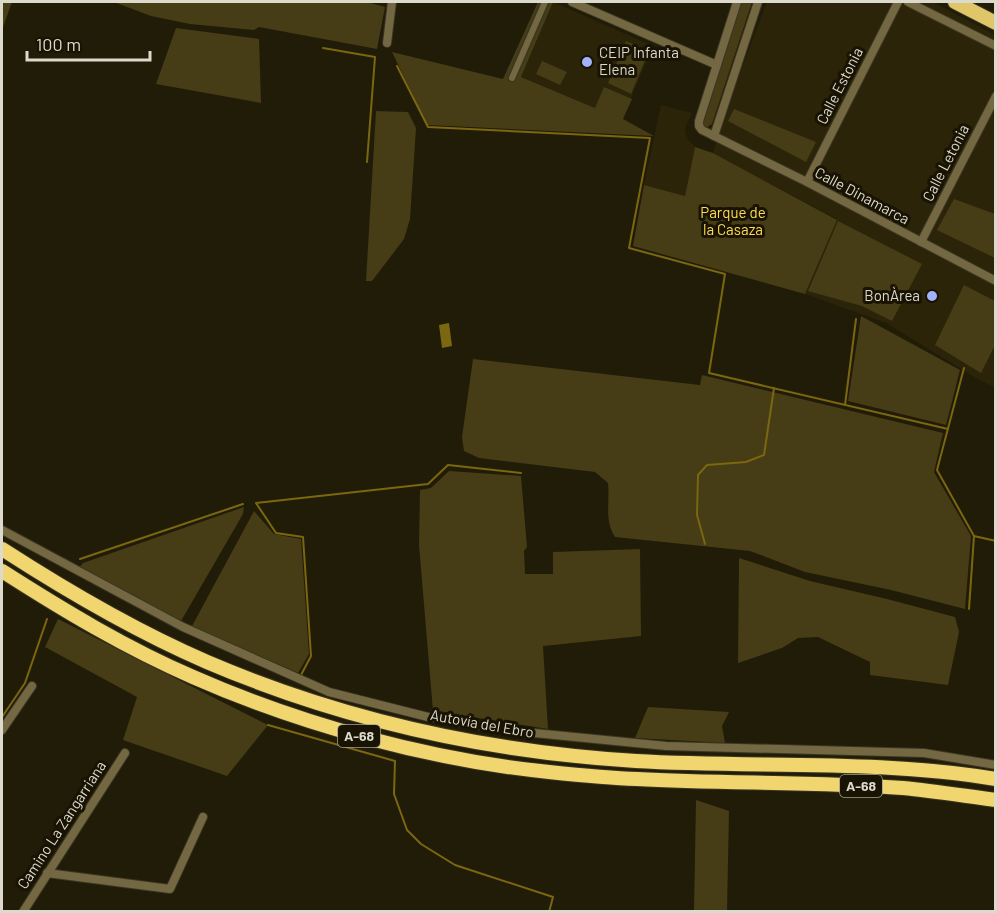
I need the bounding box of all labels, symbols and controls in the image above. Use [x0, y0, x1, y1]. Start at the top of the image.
scale bar [27, 24, 150, 62]
text: 100 m [36, 33, 81, 55]
place label: CEIP Infanta Elena [599, 43, 679, 78]
street label: Calle Estonia [812, 44, 866, 127]
marker: CEIP Infanta Elena [580, 55, 594, 69]
street label: Calle Letonia [918, 121, 972, 204]
street label: Calle Dinamarca [812, 163, 913, 228]
park label: Parque de la Casaza [700, 203, 766, 238]
place label: BonÀrea [864, 286, 920, 304]
marker: BonÀrea [925, 289, 939, 303]
street label: Autovía del Ebro [429, 705, 535, 741]
road number: A-68 [338, 725, 380, 747]
street label: Camino La Zangarriana [13, 757, 109, 892]
road number: A-68 [840, 775, 882, 797]

